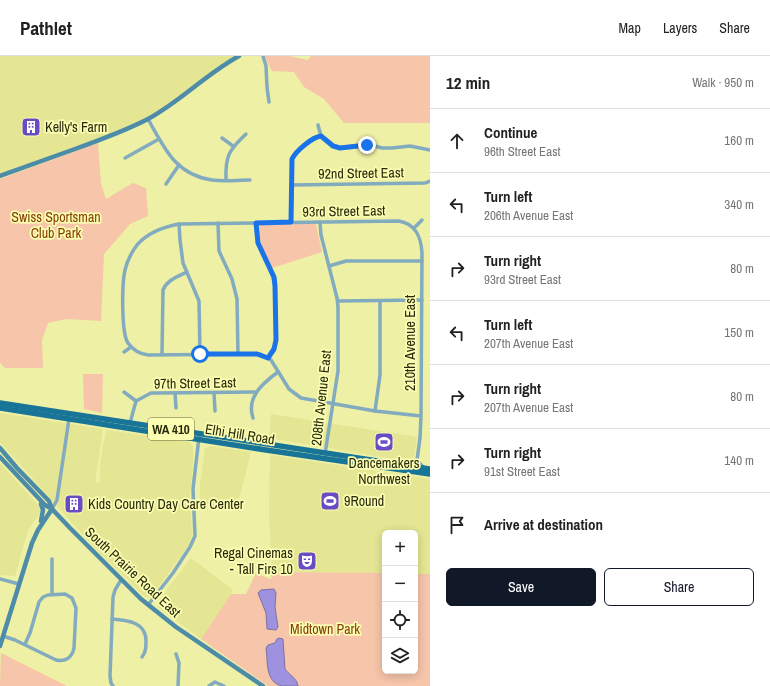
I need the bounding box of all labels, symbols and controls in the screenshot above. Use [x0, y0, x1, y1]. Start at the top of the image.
text: Pathlet [20, 15, 72, 41]
text: Map [619, 19, 641, 37]
text: Layers [663, 19, 697, 37]
text: Share [719, 19, 750, 37]
text: 12 min [446, 71, 490, 94]
text: Walk · 950 m [692, 74, 754, 91]
building icon: Kelly's Farm [20, 116, 42, 138]
place label: Kelly's Farm [45, 118, 107, 136]
text: Continue [484, 122, 537, 143]
icon: ahead [446, 130, 468, 152]
text: 160 m [724, 132, 754, 149]
route end [358, 136, 376, 154]
text: 96th Street East [484, 143, 560, 160]
street label: 92nd Street East [318, 163, 404, 183]
text: Turn left [484, 186, 532, 207]
icon: left [446, 194, 468, 216]
text: 340 m [724, 196, 754, 213]
street label: 93rd Street East [302, 201, 386, 221]
text: 206th Avenue East [484, 207, 573, 224]
park label: Swiss Sportsman Club Park [11, 208, 101, 242]
text: Turn right [484, 250, 541, 271]
icon: right [446, 258, 468, 280]
text: 80 m [730, 260, 754, 277]
text: 93rd Street East [484, 271, 561, 288]
street label: 210th Avenue East [401, 295, 419, 391]
text: Turn left [484, 314, 532, 335]
icon: left [446, 322, 468, 344]
text: 150 m [724, 324, 754, 341]
text: 207th Avenue East [484, 335, 573, 352]
route start [191, 345, 209, 363]
street label: 208th Avenue East [307, 349, 335, 447]
street label: 97th Street East [154, 373, 236, 393]
text: Turn right [484, 378, 541, 399]
icon: right [446, 386, 468, 408]
text: 80 m [730, 388, 754, 405]
text: 207th Avenue East [484, 399, 573, 416]
road number: WA 410 [148, 418, 194, 440]
street label: Elhi Hill Road [204, 420, 276, 448]
sports icon: Dancemakers Northwest [373, 431, 395, 453]
text: Turn right [484, 442, 541, 463]
icon: right [446, 450, 468, 472]
text: 140 m [724, 452, 754, 469]
place label: Dancemakers Northwest [349, 454, 420, 488]
text: 91st Street East [484, 463, 560, 480]
sports icon: 9Round [319, 490, 341, 512]
place label: 9Round [344, 492, 384, 510]
building icon: Kids Country Day Care Center [63, 493, 85, 515]
place label: Kids Country Day Care Center [88, 495, 244, 513]
icon: arrive [446, 514, 468, 536]
text: Arrive at destination [484, 514, 603, 535]
street label: South Prairie Road East [81, 523, 185, 621]
map controls [382, 530, 418, 674]
button: + [382, 530, 418, 566]
place label: Regal Cinemas - Tall Firs 10 [214, 544, 293, 578]
theatre icon: Regal Cinemas - Tall Firs 10 [296, 550, 318, 572]
button: − [382, 566, 418, 602]
button: Save [446, 568, 596, 606]
button: Share [604, 568, 754, 606]
button: locate [382, 602, 418, 638]
park label: Midtown Park [290, 620, 360, 638]
button: layers [382, 638, 418, 674]

